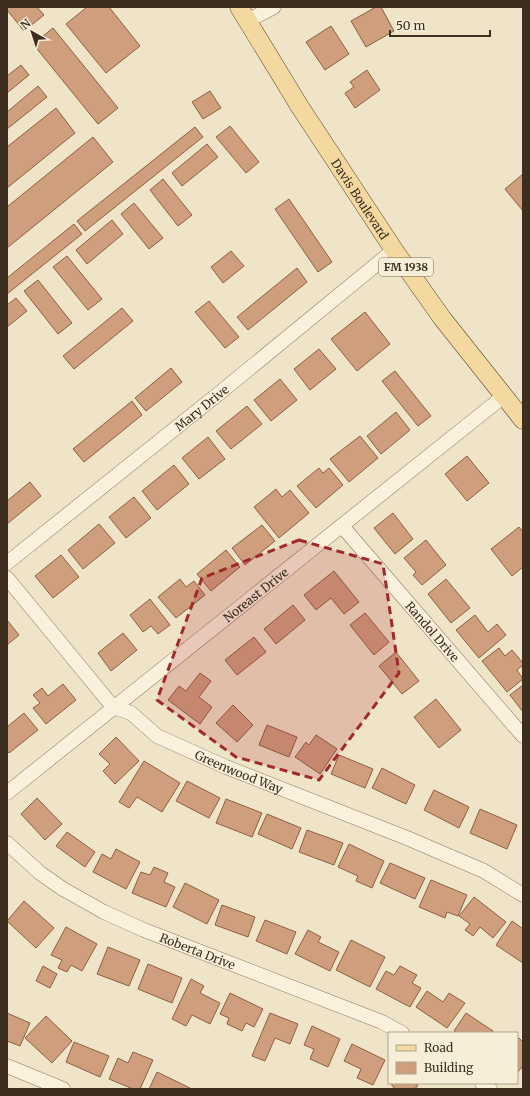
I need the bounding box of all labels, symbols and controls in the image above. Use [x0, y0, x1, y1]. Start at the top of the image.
north arrow [12, 12, 52, 52]
scale bar [390, 12, 490, 38]
text: N [18, 16, 34, 32]
text: 50 m [396, 18, 425, 33]
street label: Davis Boulevard [328, 156, 392, 242]
road number: FM 1938 [379, 258, 433, 276]
street label: Mary Drive [171, 381, 231, 434]
street label: Noreast Drive [220, 564, 291, 625]
street label: Randol Drive [403, 598, 463, 665]
street label: Greenwood Way [193, 747, 285, 796]
street label: Roberta Drive [158, 929, 238, 972]
legend [388, 1032, 518, 1084]
text: Road [424, 1040, 453, 1055]
text: Building [424, 1060, 474, 1075]

